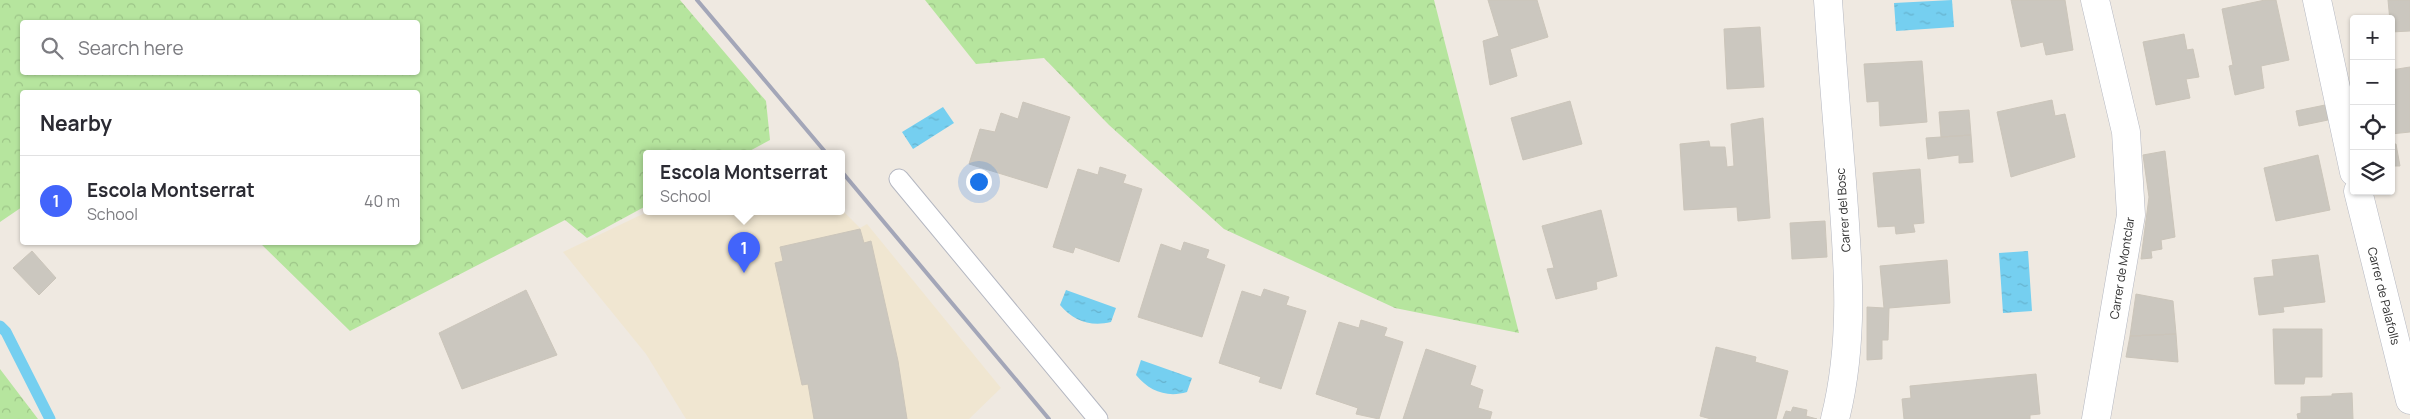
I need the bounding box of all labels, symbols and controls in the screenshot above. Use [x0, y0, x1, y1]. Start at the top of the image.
map controls [2350, 15, 2395, 195]
button: + [2350, 15, 2395, 60]
search box [20, 20, 420, 75]
icon: search [38, 34, 66, 62]
text: Search here [78, 35, 184, 61]
button: − [2350, 60, 2395, 105]
button: locate [2350, 105, 2395, 150]
text: Nearby [40, 109, 112, 137]
popup [643, 150, 845, 215]
button: layers [2350, 150, 2395, 195]
text: Escola Montserrat [660, 159, 828, 185]
street label: Carrer del Bosc [1832, 167, 1854, 253]
your location [966, 169, 992, 195]
text: Escola Montserrat [87, 177, 255, 203]
text: School [660, 185, 711, 207]
text: 1 [52, 190, 60, 212]
text: 40 m [364, 190, 400, 212]
text: School [87, 203, 138, 225]
street label: Carrer de Montclar [2106, 215, 2139, 320]
pin: 1 [728, 232, 760, 273]
street label: Carrer de Palafolls [2364, 245, 2404, 347]

